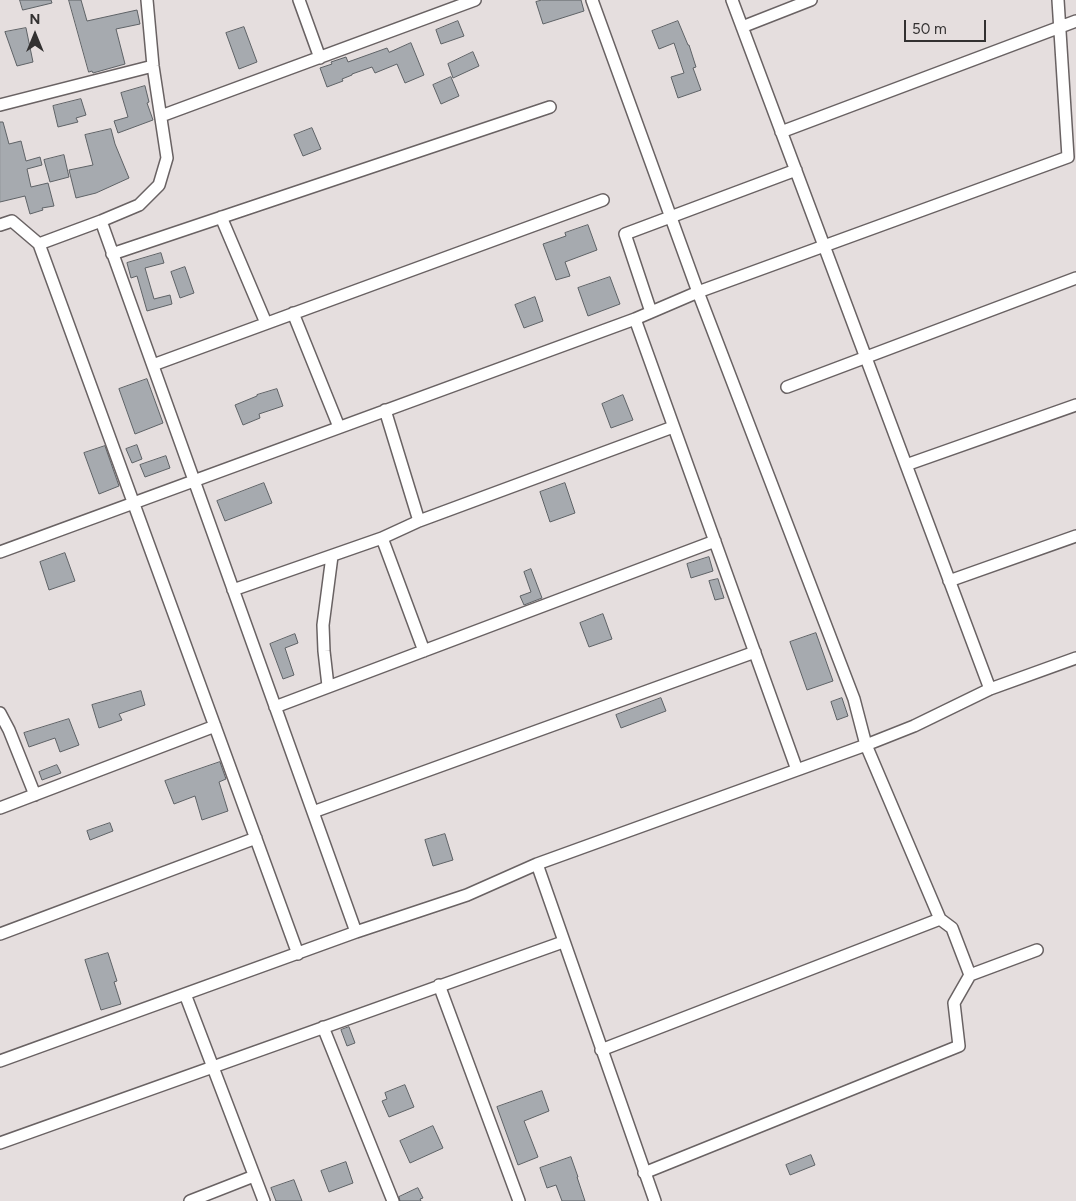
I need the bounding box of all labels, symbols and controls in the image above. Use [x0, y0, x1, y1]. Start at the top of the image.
north arrow [10, 10, 60, 60]
scale bar [906, 10, 988, 42]
text: N [30, 11, 40, 28]
text: 50 m [912, 20, 947, 38]

